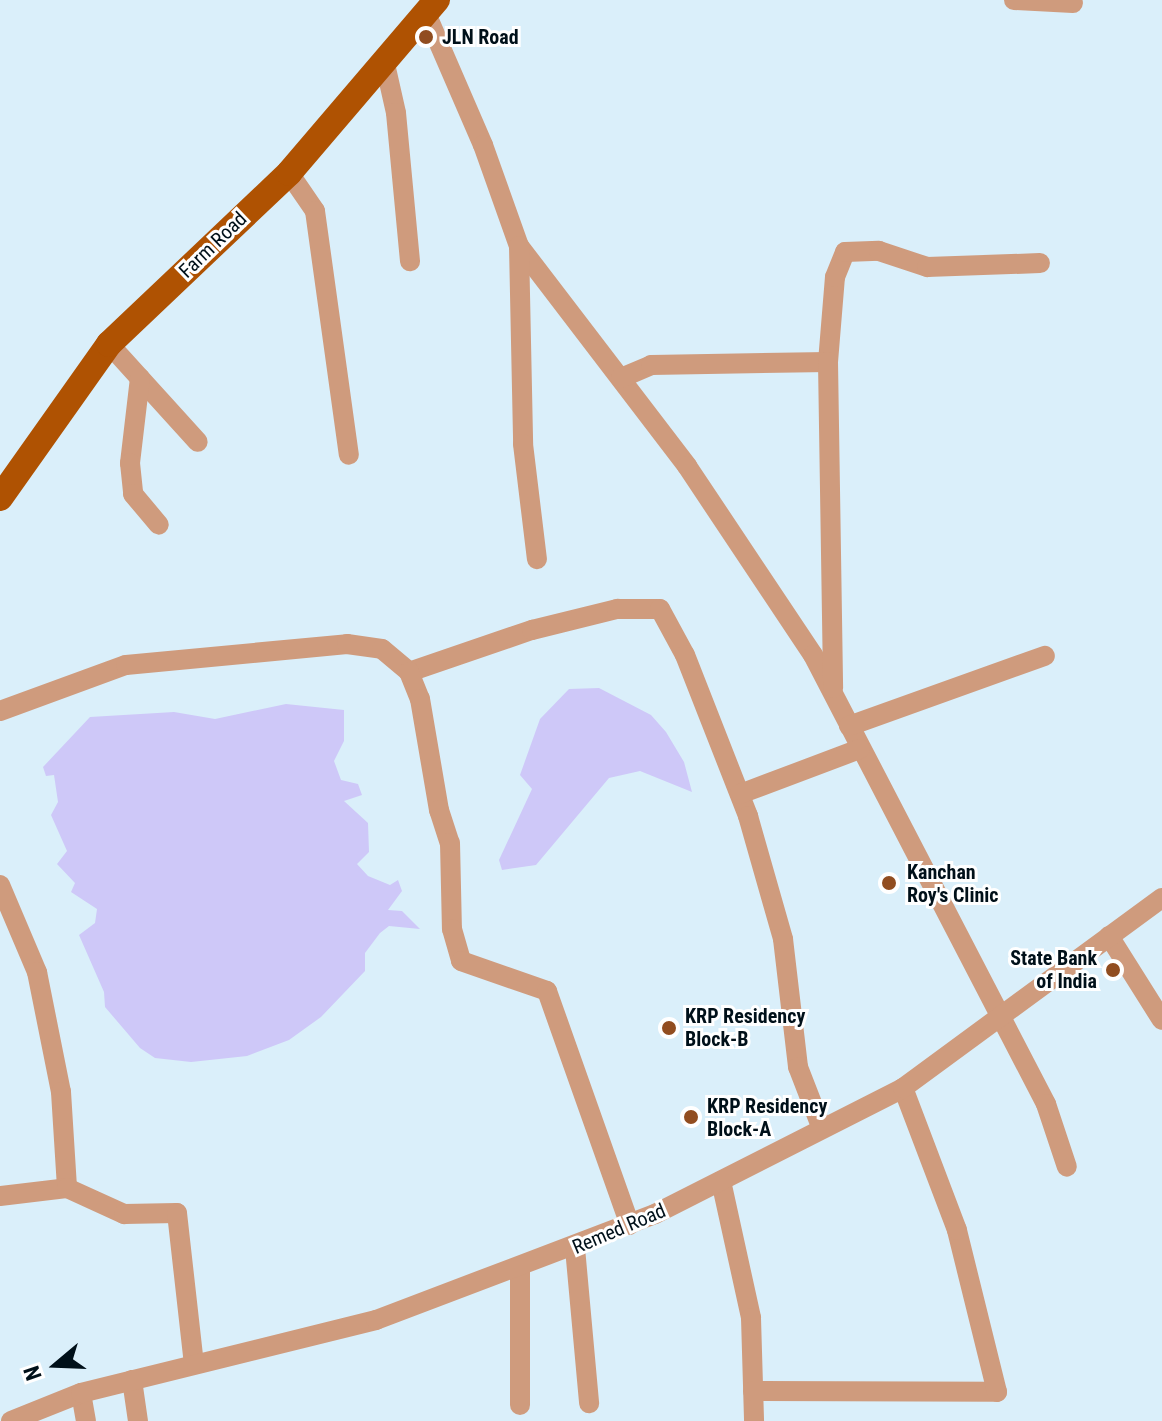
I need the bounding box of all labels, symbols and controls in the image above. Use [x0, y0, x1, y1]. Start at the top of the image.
place label: JLN Road [442, 25, 519, 49]
marker: JLN Road [417, 28, 435, 46]
street label: Farm Road [174, 207, 252, 283]
place label: Kanchan Roy's Clinic [907, 860, 999, 907]
marker: Kanchan Roy's Clinic [878, 872, 900, 894]
place label: State Bank of India [1010, 946, 1097, 993]
marker: State Bank of India [1104, 961, 1122, 979]
place label: KRP Residency Block-B [685, 1004, 805, 1051]
marker: KRP Residency Block-B [660, 1019, 678, 1037]
place label: KRP Residency Block-A [707, 1094, 827, 1141]
marker: KRP Residency Block-A [682, 1108, 700, 1126]
street label: Remed Road [569, 1199, 669, 1259]
north arrow [16, 1325, 96, 1405]
text: N [19, 1363, 47, 1383]

